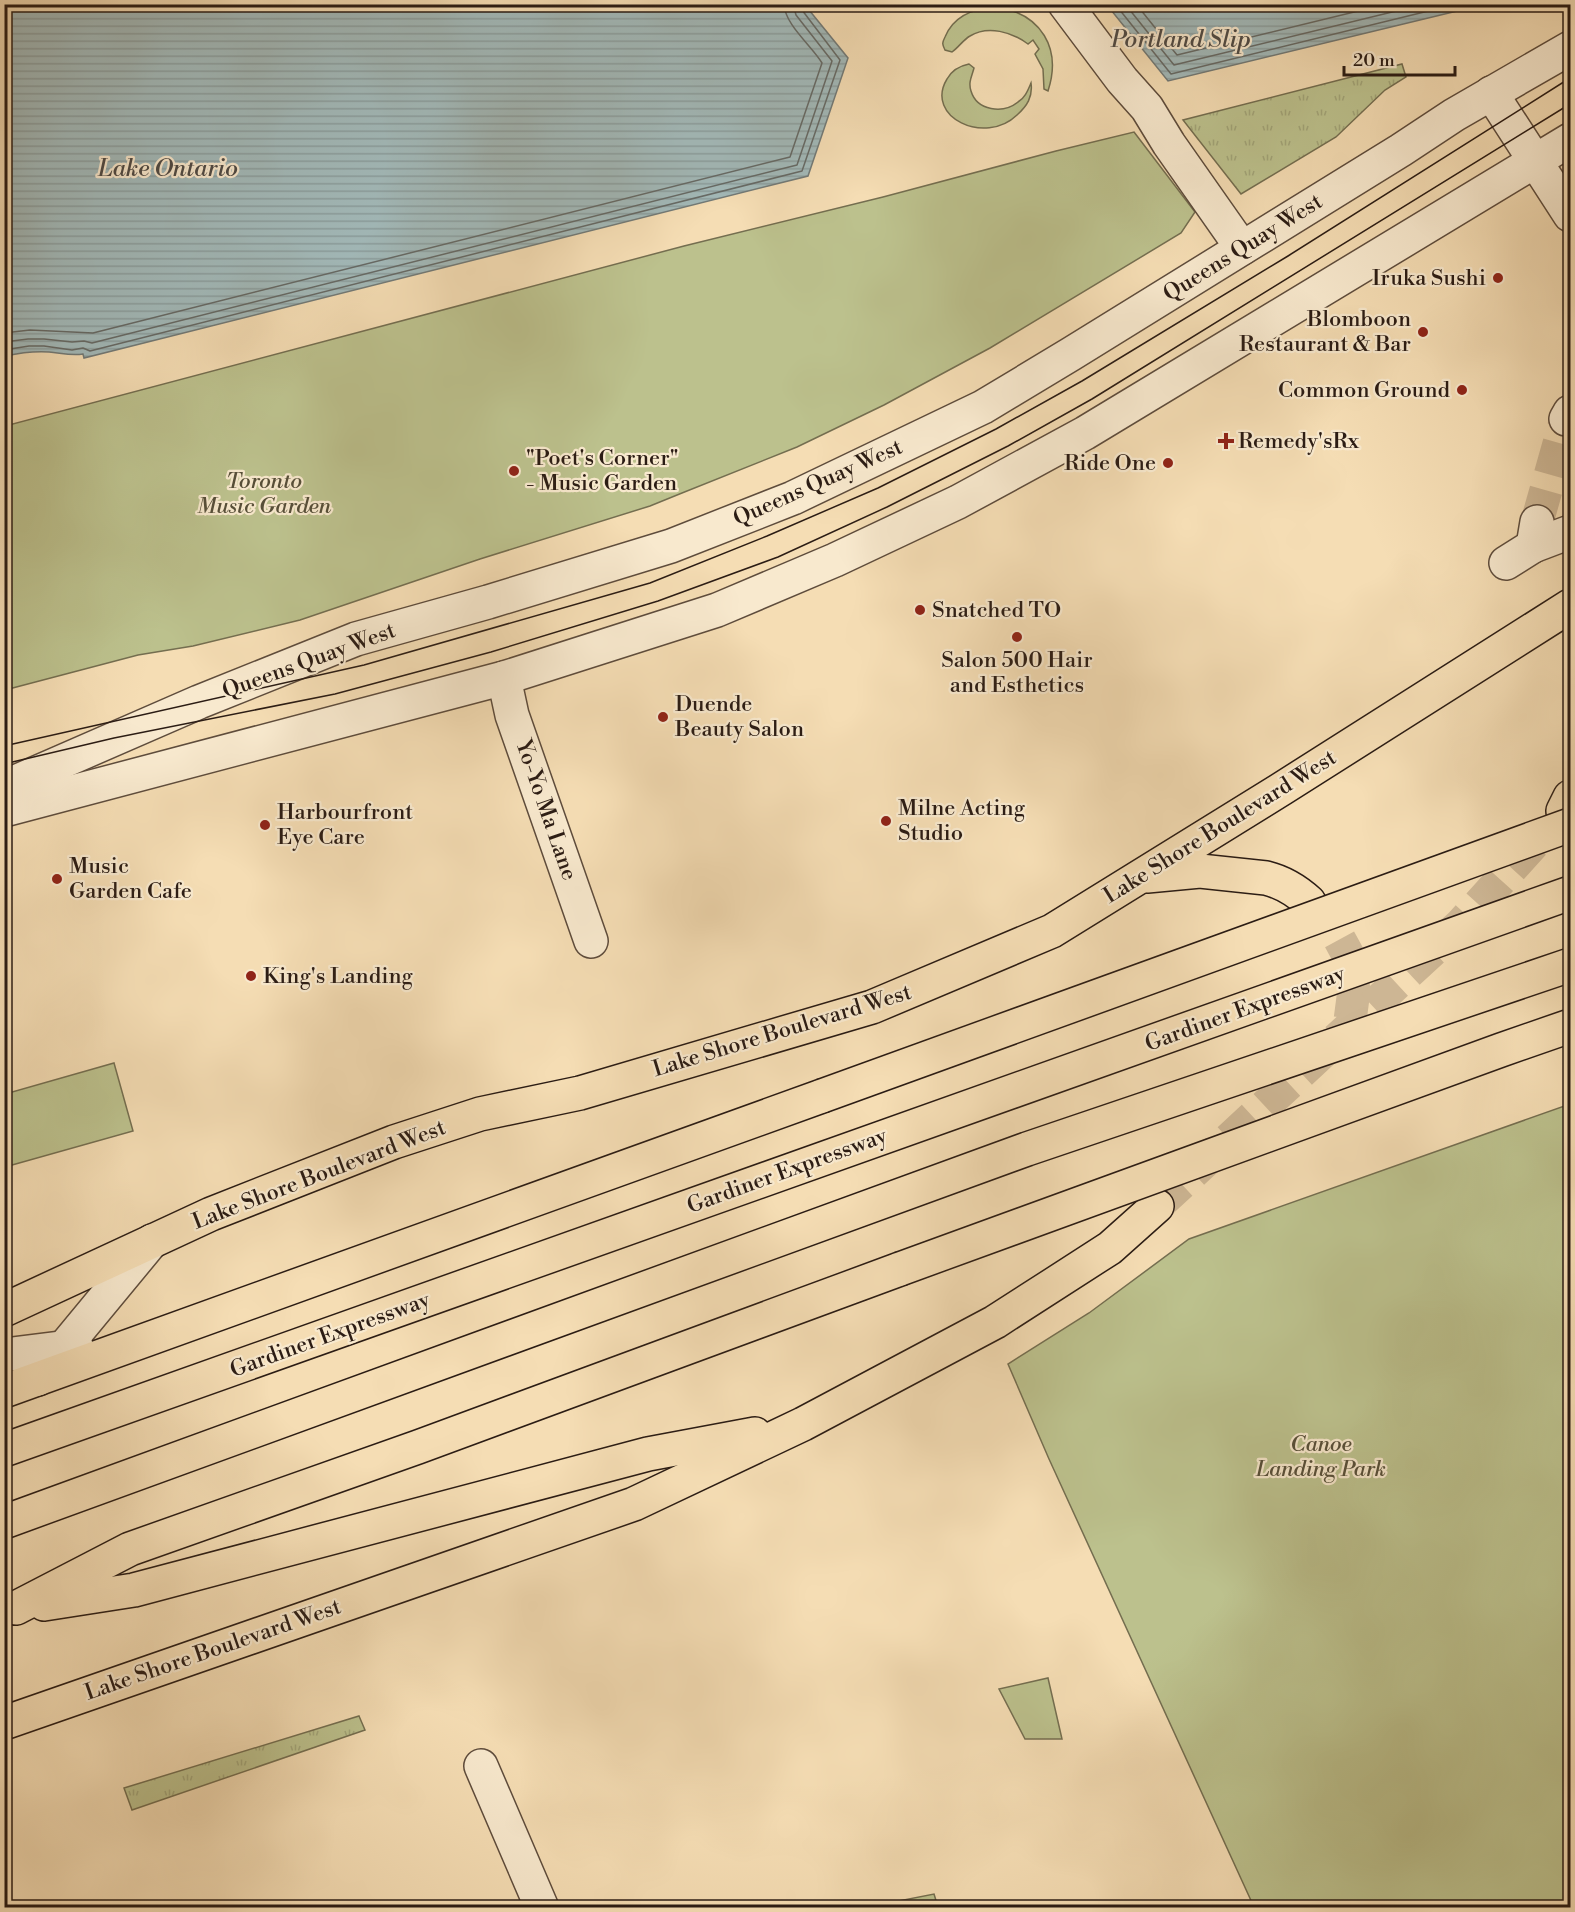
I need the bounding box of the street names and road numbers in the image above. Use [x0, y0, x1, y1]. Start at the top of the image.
street label: Queens Quay West [1158, 188, 1328, 308]
street label: Queens Quay West [729, 433, 907, 532]
street label: Queens Quay West [219, 617, 400, 705]
street label: Yo-Yo Ma Lane [509, 735, 583, 884]
street label: Lake Shore Boulevard West [1099, 744, 1341, 910]
street label: Gardiner Expressway [1141, 960, 1349, 1058]
street label: Lake Shore Boulevard West [649, 979, 915, 1083]
street label: Lake Shore Boulevard West [188, 1114, 450, 1236]
street label: Gardiner Expressway [683, 1122, 891, 1220]
street label: Gardiner Expressway [226, 1286, 434, 1384]
street label: Lake Shore Boulevard West [81, 1593, 345, 1707]

